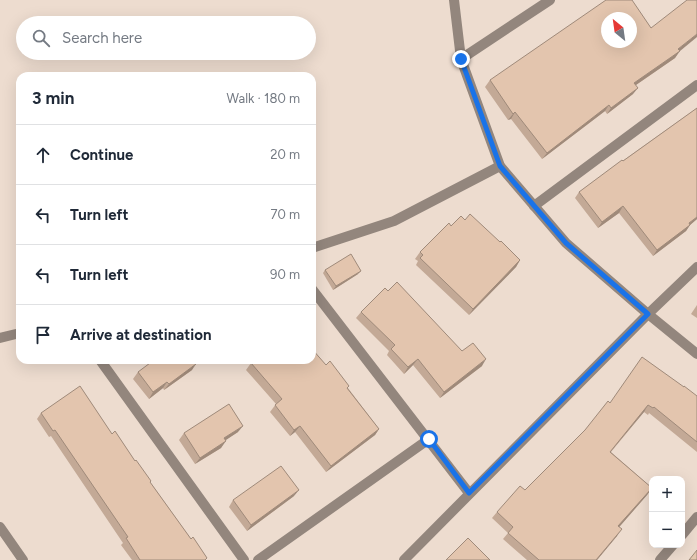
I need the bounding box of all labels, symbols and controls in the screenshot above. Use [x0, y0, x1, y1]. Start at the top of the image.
north arrow [601, 12, 637, 48]
search box [16, 16, 316, 60]
icon: search [30, 27, 52, 49]
text: Search here [62, 29, 142, 47]
route end [452, 50, 470, 68]
text: 3 min [32, 88, 74, 108]
text: Walk · 180 m [227, 91, 300, 106]
icon: ahead [32, 144, 54, 166]
text: Continue [70, 146, 133, 164]
text: 20 m [270, 147, 300, 162]
icon: left [32, 204, 54, 226]
text: Turn left [70, 206, 128, 224]
text: 70 m [270, 207, 300, 222]
icon: left [32, 264, 54, 286]
text: Turn left [70, 266, 128, 284]
text: 90 m [270, 267, 300, 282]
icon: arrive [32, 324, 54, 346]
text: Arrive at destination [70, 326, 211, 344]
route start [420, 430, 438, 448]
map controls [649, 476, 685, 548]
button: + [649, 476, 685, 512]
button: − [649, 512, 685, 548]

